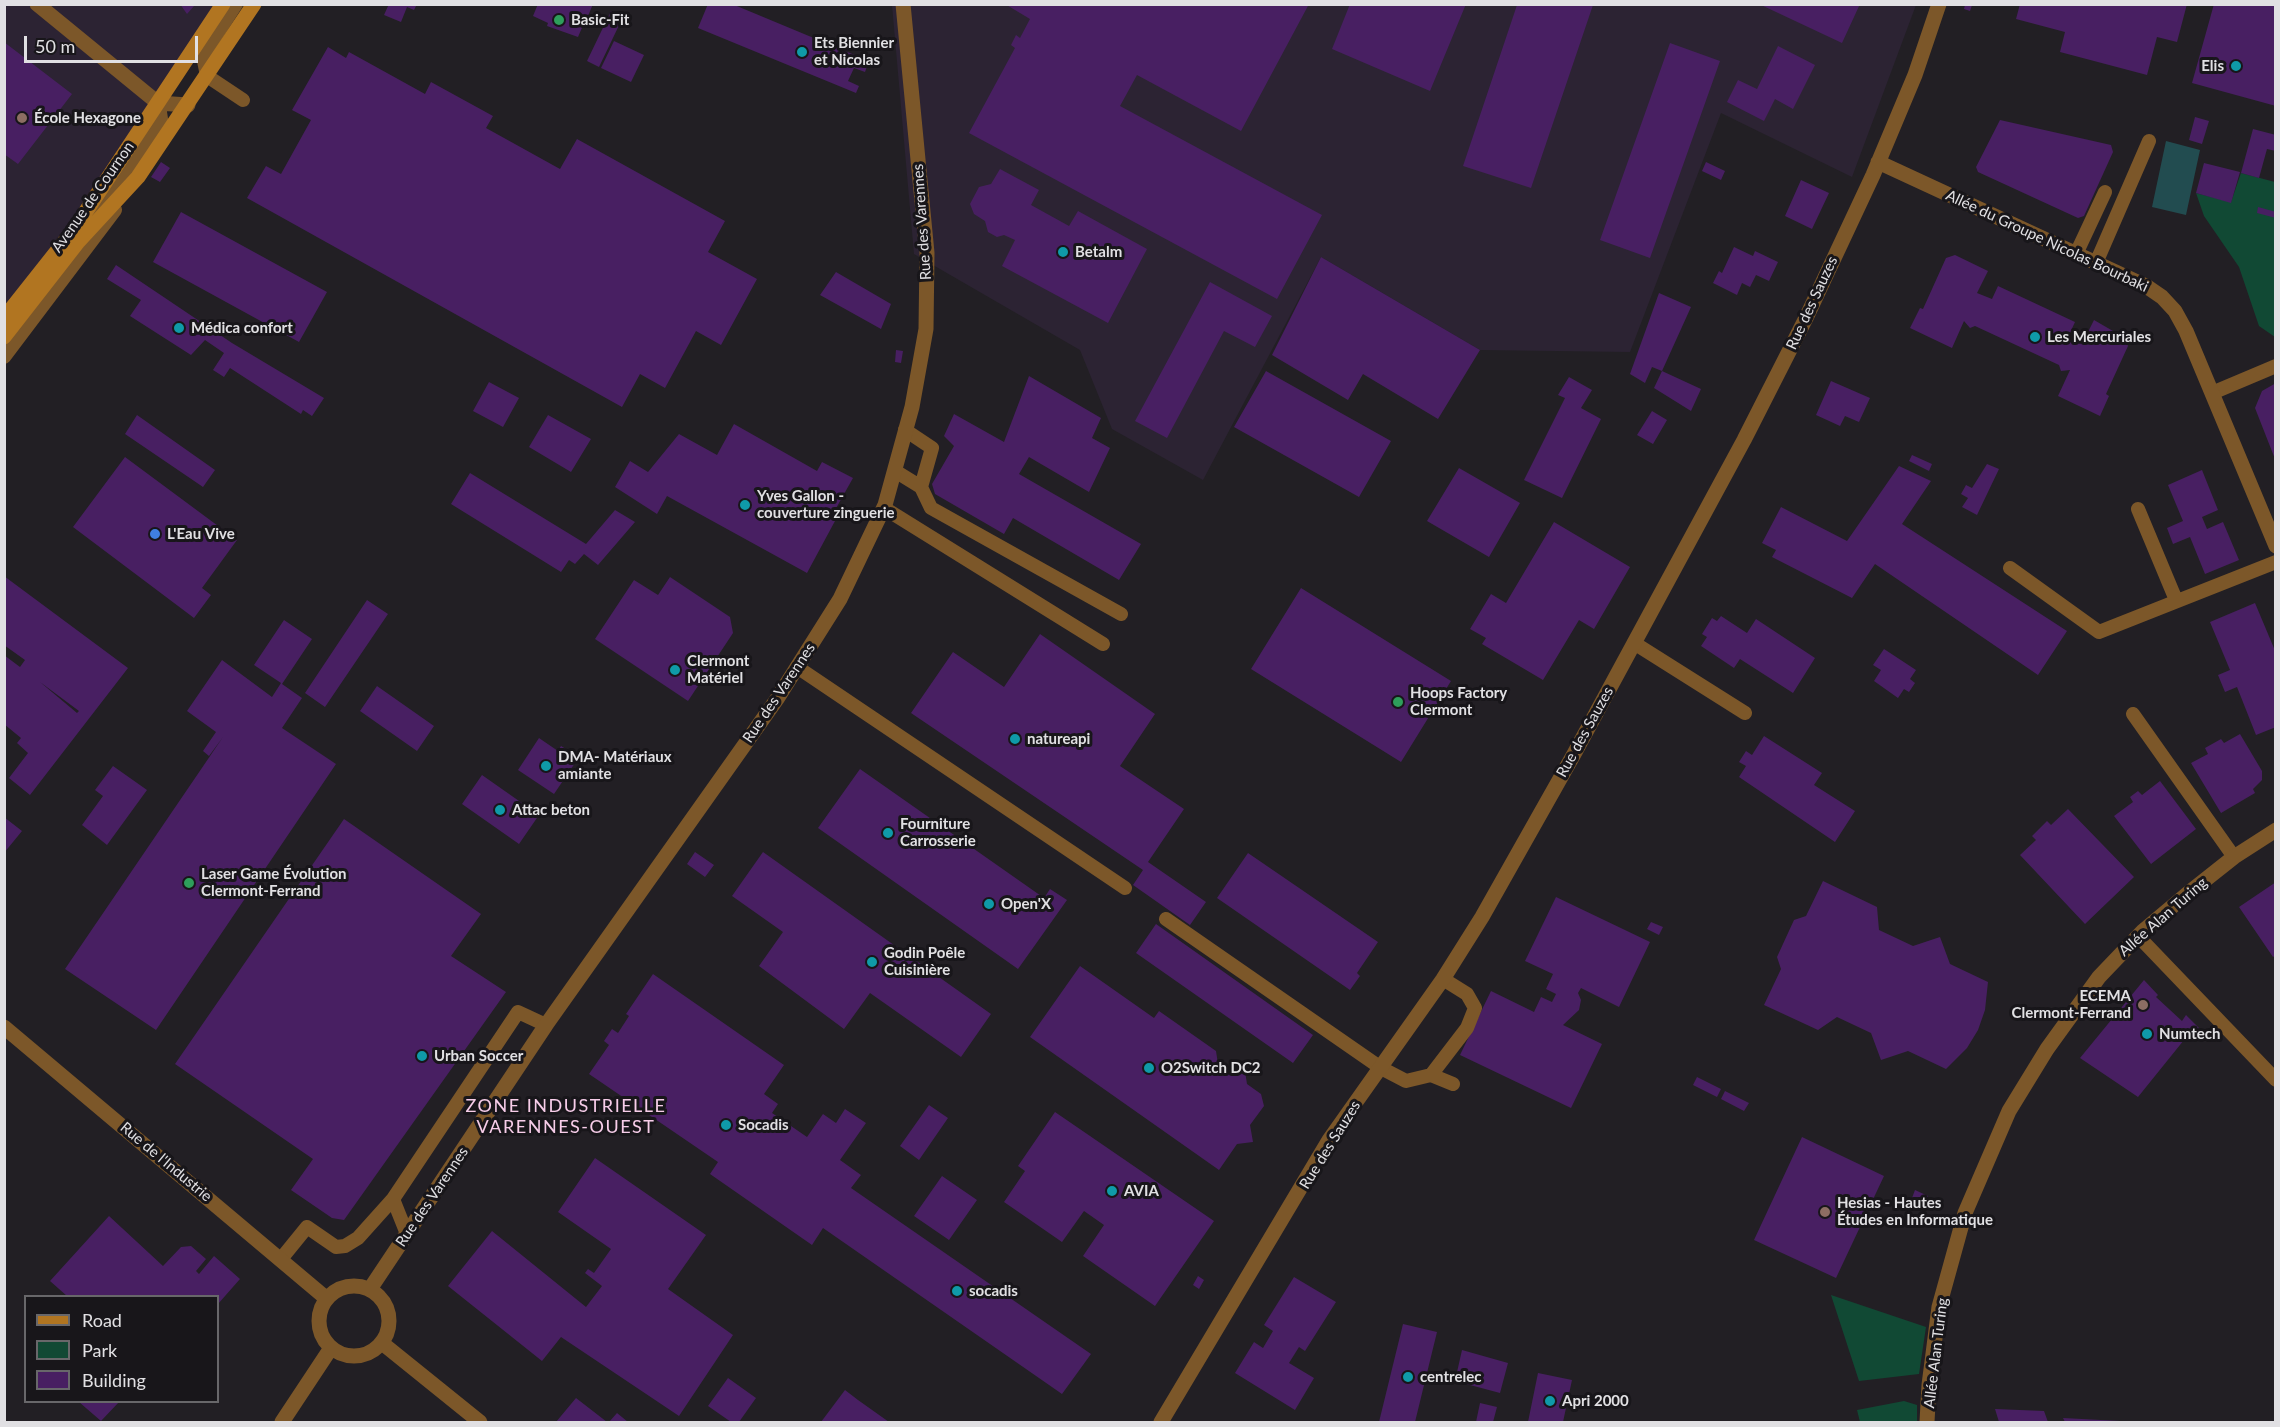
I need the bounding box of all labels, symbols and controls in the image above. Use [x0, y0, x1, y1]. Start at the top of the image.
place label: Basic-Fit [571, 11, 629, 29]
marker: Basic-Fit [552, 13, 566, 27]
scale bar [27, 24, 201, 62]
place label: Ets Biennier et Nicolas [814, 34, 894, 69]
text: 50 m [35, 35, 75, 57]
marker: Ets Biennier et Nicolas [795, 45, 809, 59]
place label: Elis [2201, 57, 2224, 75]
marker: Elis [2229, 59, 2243, 73]
place label: École Hexagone [34, 109, 141, 127]
marker: École Hexagone [15, 111, 29, 125]
street label: Avenue de Cournon [48, 138, 138, 256]
street label: Rue des Varennes [909, 163, 935, 281]
street label: Allée du Groupe Nicolas Bourbaki [1943, 186, 2151, 296]
place label: Betalm [1075, 243, 1122, 261]
marker: Betalm [1056, 245, 1070, 259]
street label: Rue des Sauzes [1783, 254, 1841, 352]
place label: Médica confort [191, 319, 293, 337]
marker: Médica confort [172, 321, 186, 335]
place label: Les Mercuriales [2047, 328, 2151, 346]
marker: Les Mercuriales [2028, 330, 2042, 344]
place label: Yves Gallon - couverture zinguerie [757, 487, 894, 522]
marker: Yves Gallon - couverture zinguerie [738, 498, 752, 512]
place label: L'Eau Vive [167, 525, 235, 543]
marker: L'Eau Vive [148, 527, 162, 541]
street label: Rue des Varennes [739, 640, 819, 746]
place label: Clermont Matériel [687, 652, 749, 687]
marker: Clermont Matériel [668, 663, 682, 677]
place label: Hoops Factory Clermont [1410, 684, 1507, 719]
street label: Rue des Sauzes [1553, 684, 1617, 780]
marker: Hoops Factory Clermont [1391, 695, 1405, 709]
place label: natureapi [1027, 730, 1090, 748]
marker: natureapi [1008, 732, 1022, 746]
place label: DMA- Matériaux amiante [558, 748, 672, 783]
marker: DMA- Matériaux amiante [539, 759, 553, 773]
place label: Attac beton [512, 801, 590, 819]
marker: Attac beton [493, 803, 507, 817]
place label: Fourniture Carrosserie [900, 815, 976, 850]
marker: Fourniture Carrosserie [881, 826, 895, 840]
place label: Laser Game Évolution Clermont-Ferrand [201, 865, 347, 900]
street label: Allée Alan Turing [2115, 874, 2211, 960]
marker: Laser Game Évolution Clermont-Ferrand [182, 876, 196, 890]
place label: Open'X [1001, 895, 1051, 913]
marker: Open'X [982, 897, 996, 911]
place label: Godin Poêle Cuisinière [884, 944, 965, 979]
marker: Godin Poêle Cuisinière [865, 955, 879, 969]
place label: ECEMA Clermont-Ferrand [2012, 987, 2131, 1022]
marker: ECEMA Clermont-Ferrand [2136, 998, 2150, 1012]
place label: Numtech [2159, 1025, 2221, 1043]
marker: Numtech [2140, 1027, 2154, 1041]
place label: Urban Soccer [434, 1047, 523, 1065]
marker: Urban Soccer [415, 1049, 429, 1063]
place label: O2Switch DC2 [1161, 1059, 1261, 1077]
marker: O2Switch DC2 [1142, 1061, 1156, 1075]
district label: ZONE INDUSTRIELLE VARENNES-OUEST [466, 1095, 666, 1138]
street label: Rue des Sauzes [1296, 1098, 1364, 1192]
place label: Socadis [738, 1116, 789, 1134]
street label: Rue de l'Industrie [117, 1118, 215, 1206]
marker: Socadis [719, 1118, 733, 1132]
street label: Rue des Varennes [392, 1144, 472, 1250]
place label: AVIA [1124, 1182, 1159, 1200]
marker: AVIA [1105, 1184, 1119, 1198]
place label: Hesias - Hautes Études en Informatique [1837, 1194, 1993, 1229]
marker: Hesias - Hautes Études en Informatique [1818, 1205, 1832, 1219]
place label: socadis [969, 1282, 1018, 1300]
marker: socadis [950, 1284, 964, 1298]
legend [24, 1295, 219, 1403]
street label: Allée Alan Turing [1920, 1297, 1952, 1409]
text: Road [82, 1309, 122, 1331]
text: Park [82, 1339, 117, 1361]
place label: centrelec [1420, 1368, 1481, 1386]
text: Building [82, 1369, 146, 1391]
marker: centrelec [1401, 1370, 1415, 1384]
place label: Apri 2000 [1562, 1392, 1629, 1410]
marker: Apri 2000 [1543, 1394, 1557, 1408]

